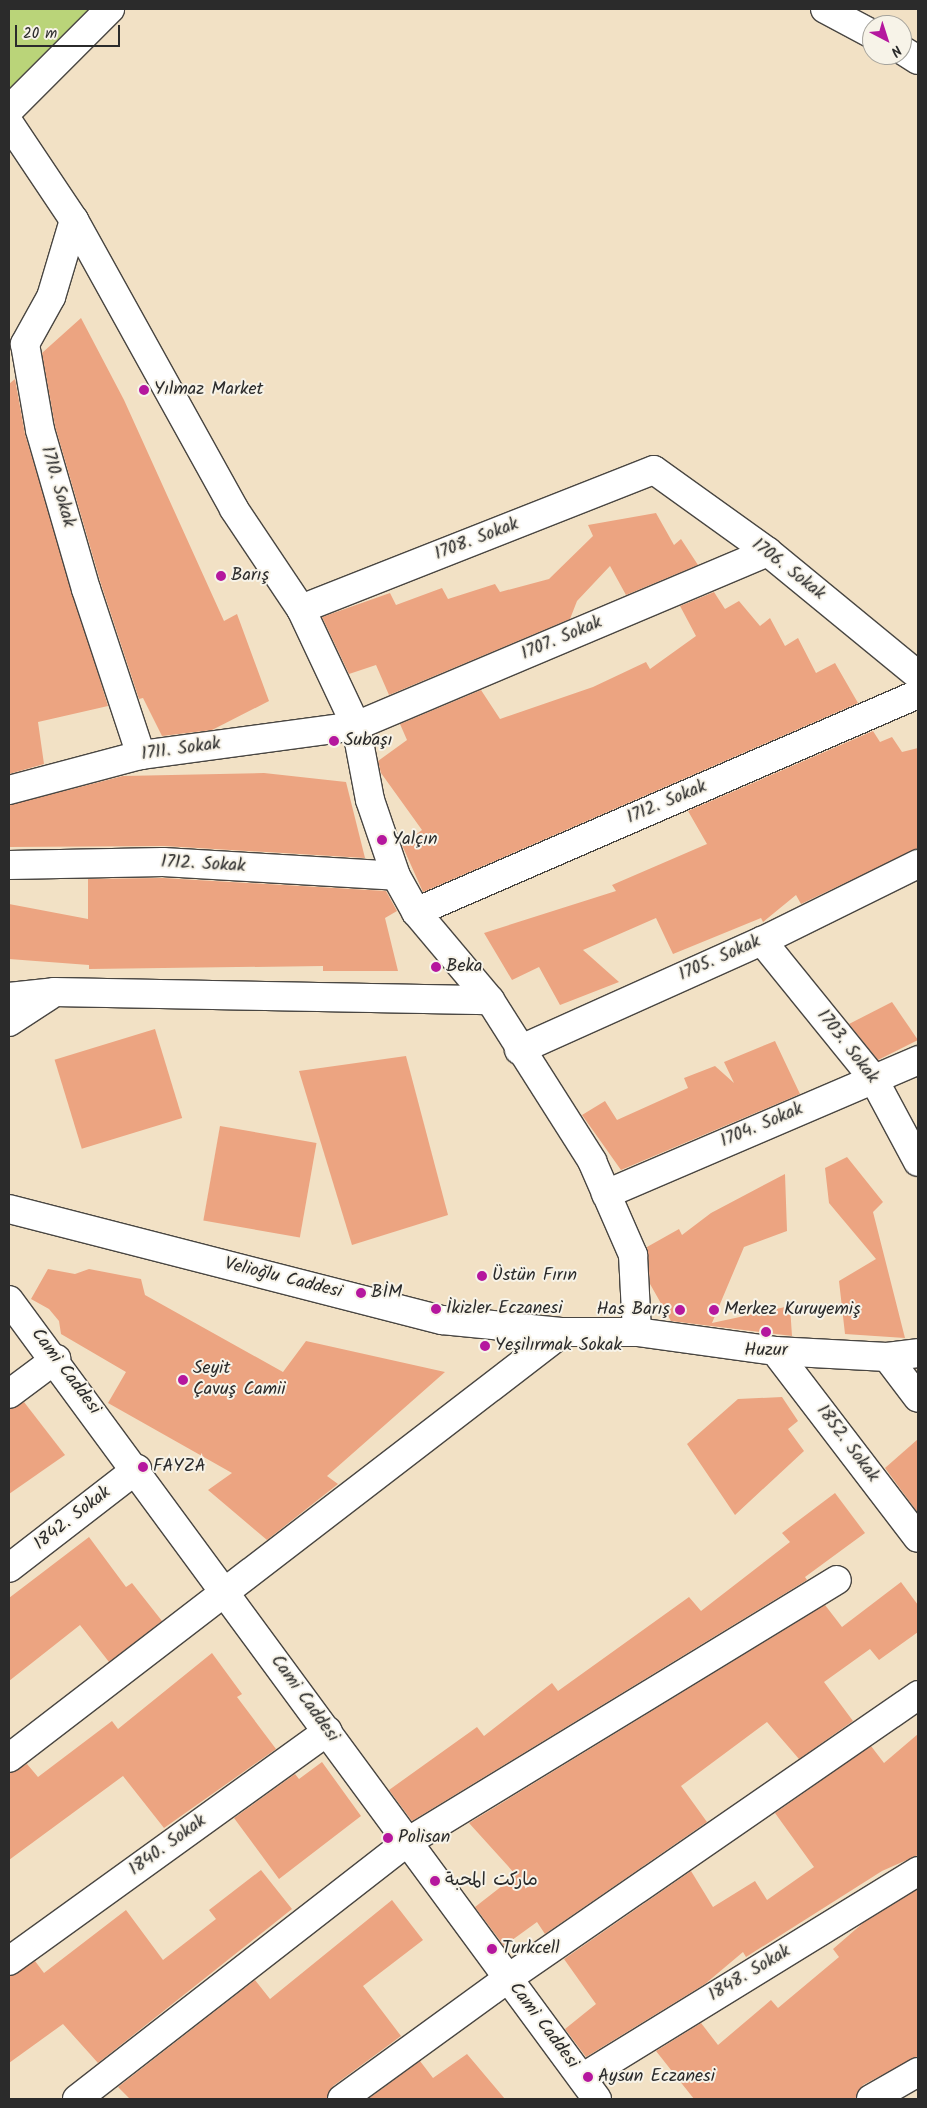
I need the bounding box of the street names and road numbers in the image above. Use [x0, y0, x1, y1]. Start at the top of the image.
street label: 1710. Sokak [35, 444, 79, 530]
street label: 1708. Sokak [432, 514, 522, 566]
street label: 1706. Sokak [747, 535, 829, 605]
street label: 1707. Sokak [518, 612, 606, 666]
street label: 1711. Sokak [140, 734, 222, 766]
street label: 1712. Sokak [624, 777, 710, 829]
street label: 1712. Sokak [160, 852, 246, 878]
street label: 1705. Sokak [676, 931, 764, 987]
street label: 1703. Sokak [811, 1006, 883, 1088]
street label: 1704. Sokak [718, 1099, 806, 1153]
street label: Velioğlu Caddesi [222, 1254, 344, 1304]
street label: Cami Caddesi [26, 1325, 104, 1419]
street label: 1852. Sokak [811, 1401, 883, 1487]
street label: 1842. Sokak [30, 1482, 116, 1556]
street label: Cami Caddesi [265, 1651, 343, 1747]
street label: 1840. Sokak [125, 1811, 211, 1881]
street label: 1848. Sokak [705, 1941, 795, 2007]
street label: Cami Caddesi [504, 1979, 582, 2073]

